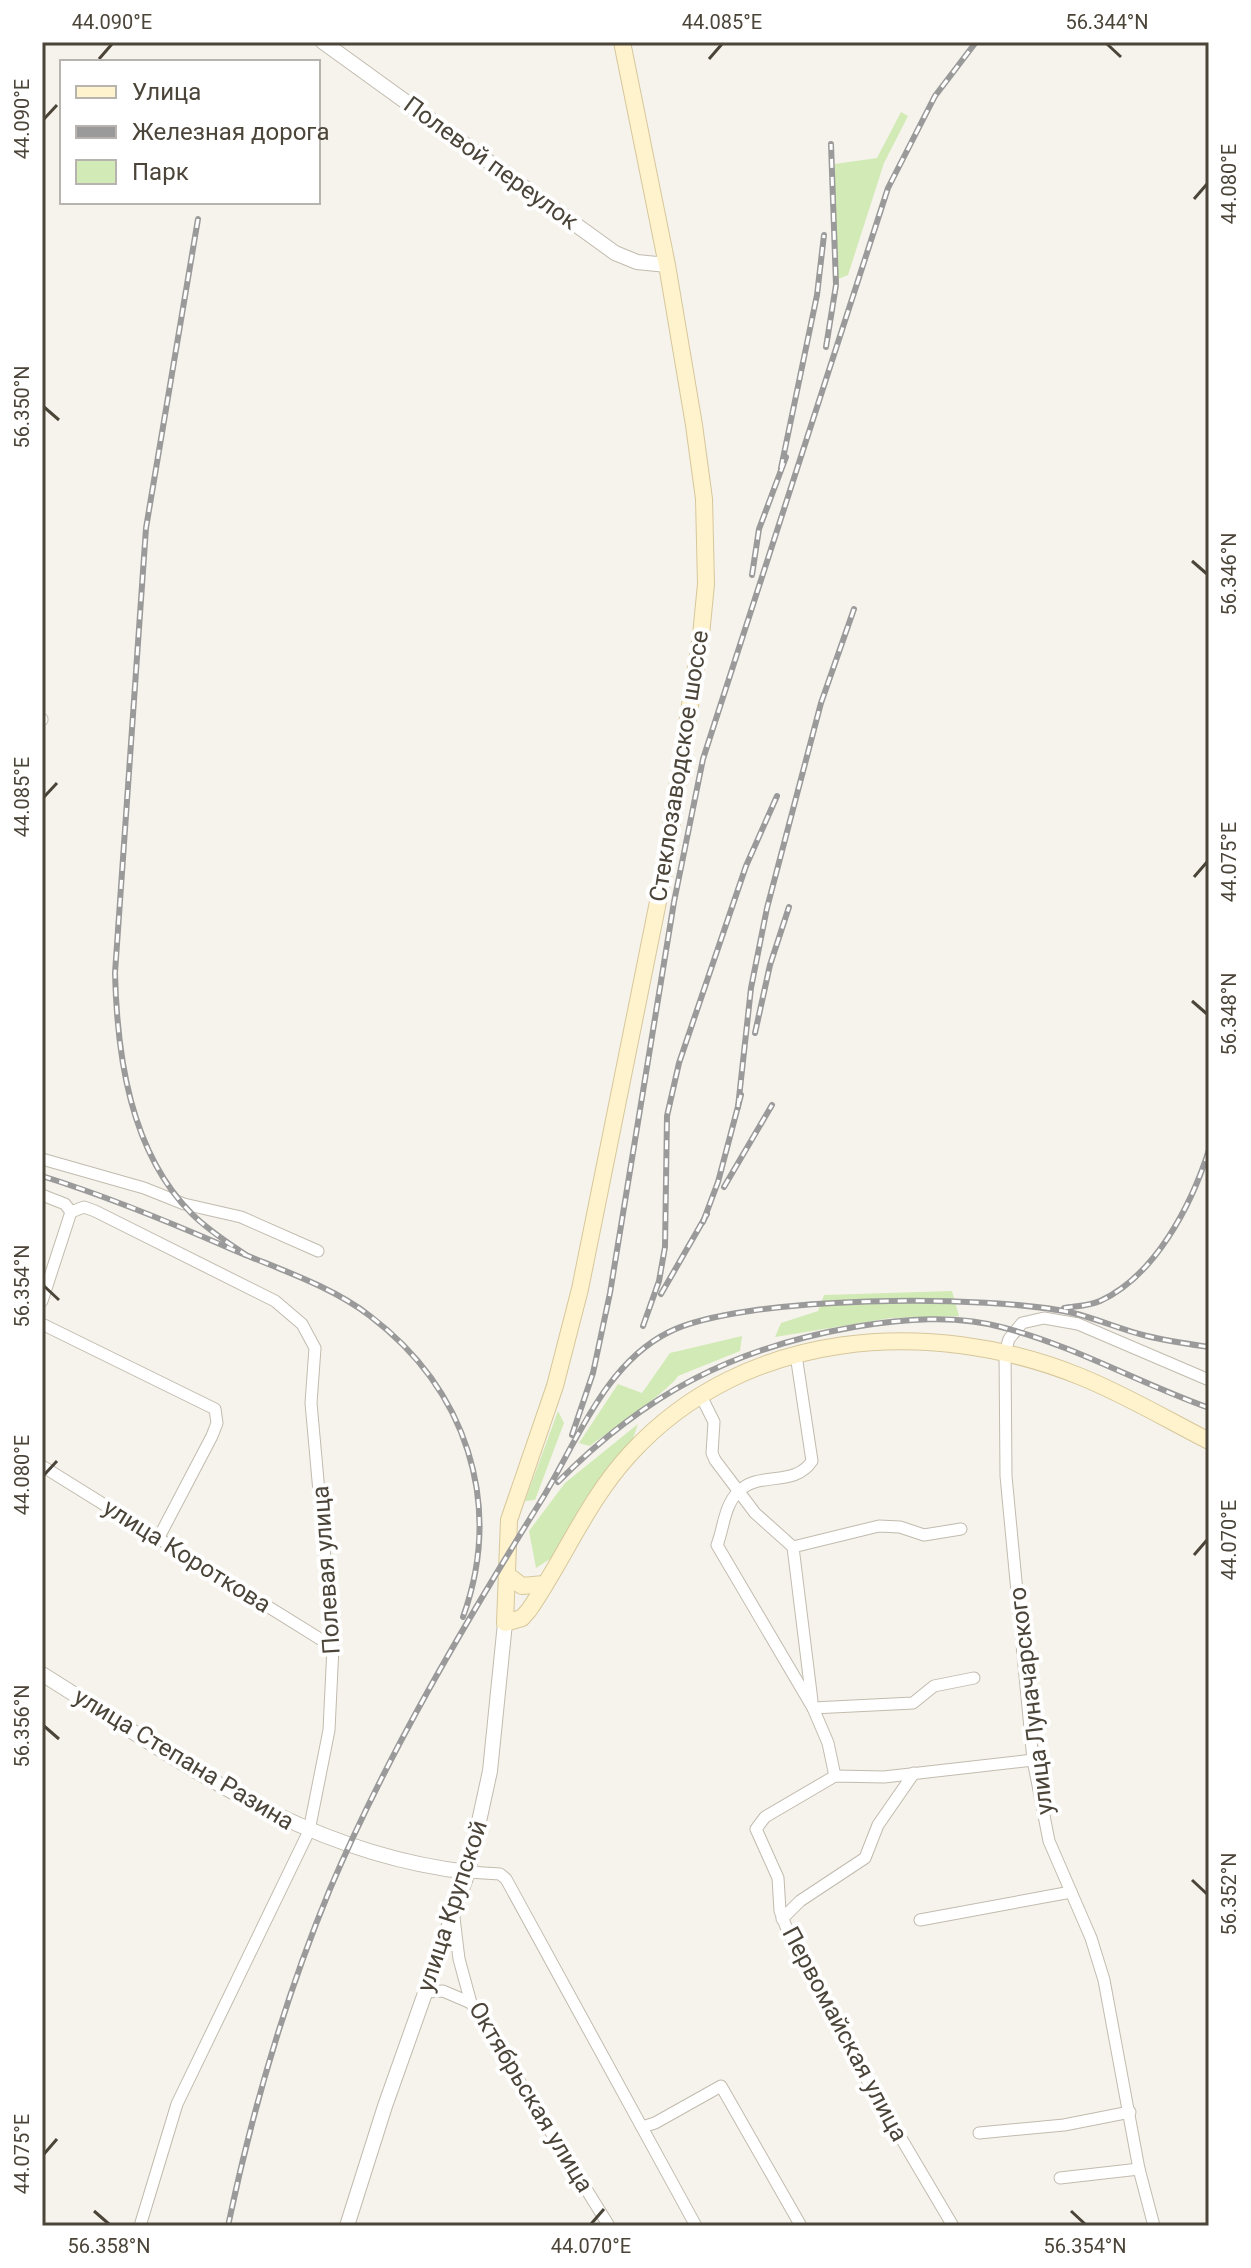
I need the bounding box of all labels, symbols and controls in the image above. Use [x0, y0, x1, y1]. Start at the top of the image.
text: 44.090°E [72, 10, 152, 34]
text: 44.085°E [682, 10, 762, 34]
text: 56.344°N [1065, 10, 1149, 34]
legend [60, 60, 320, 204]
text: Улица [132, 78, 201, 106]
text: 44.090°E [10, 79, 34, 159]
street label: Полевой переулок [398, 90, 584, 236]
text: Железная дорога [132, 118, 329, 146]
text: 44.080°E [1217, 144, 1241, 224]
text: Парк [132, 158, 189, 186]
text: 56.350°N [10, 365, 34, 449]
text: 56.346°N [1217, 532, 1241, 616]
street label: Стеклозаводское шоссе [644, 628, 714, 904]
text: 44.085°E [10, 757, 34, 837]
text: 44.075°E [1217, 822, 1241, 902]
text: 56.348°N [1217, 972, 1241, 1056]
text: 56.354°N [10, 1244, 34, 1328]
text: 44.080°E [10, 1435, 34, 1515]
street label: Полевая улица [306, 1485, 346, 1655]
street label: улица Короткова [98, 1493, 276, 1619]
text: 44.070°E [1217, 1500, 1241, 1580]
street label: улица Луначарского [1003, 1586, 1059, 1816]
street label: улица Степана Разина [69, 1682, 299, 1836]
text: 56.356°N [10, 1684, 34, 1768]
street label: улица Крупской [411, 1817, 493, 1995]
text: 56.352°N [1217, 1852, 1241, 1936]
street label: Первомайская улица [777, 1922, 913, 2146]
street label: Октябрьская улица [463, 1997, 599, 2197]
text: 44.075°E [10, 2114, 34, 2194]
text: 56.358°N [67, 2234, 151, 2258]
text: 44.070°E [551, 2234, 631, 2258]
text: 56.354°N [1043, 2234, 1127, 2258]

